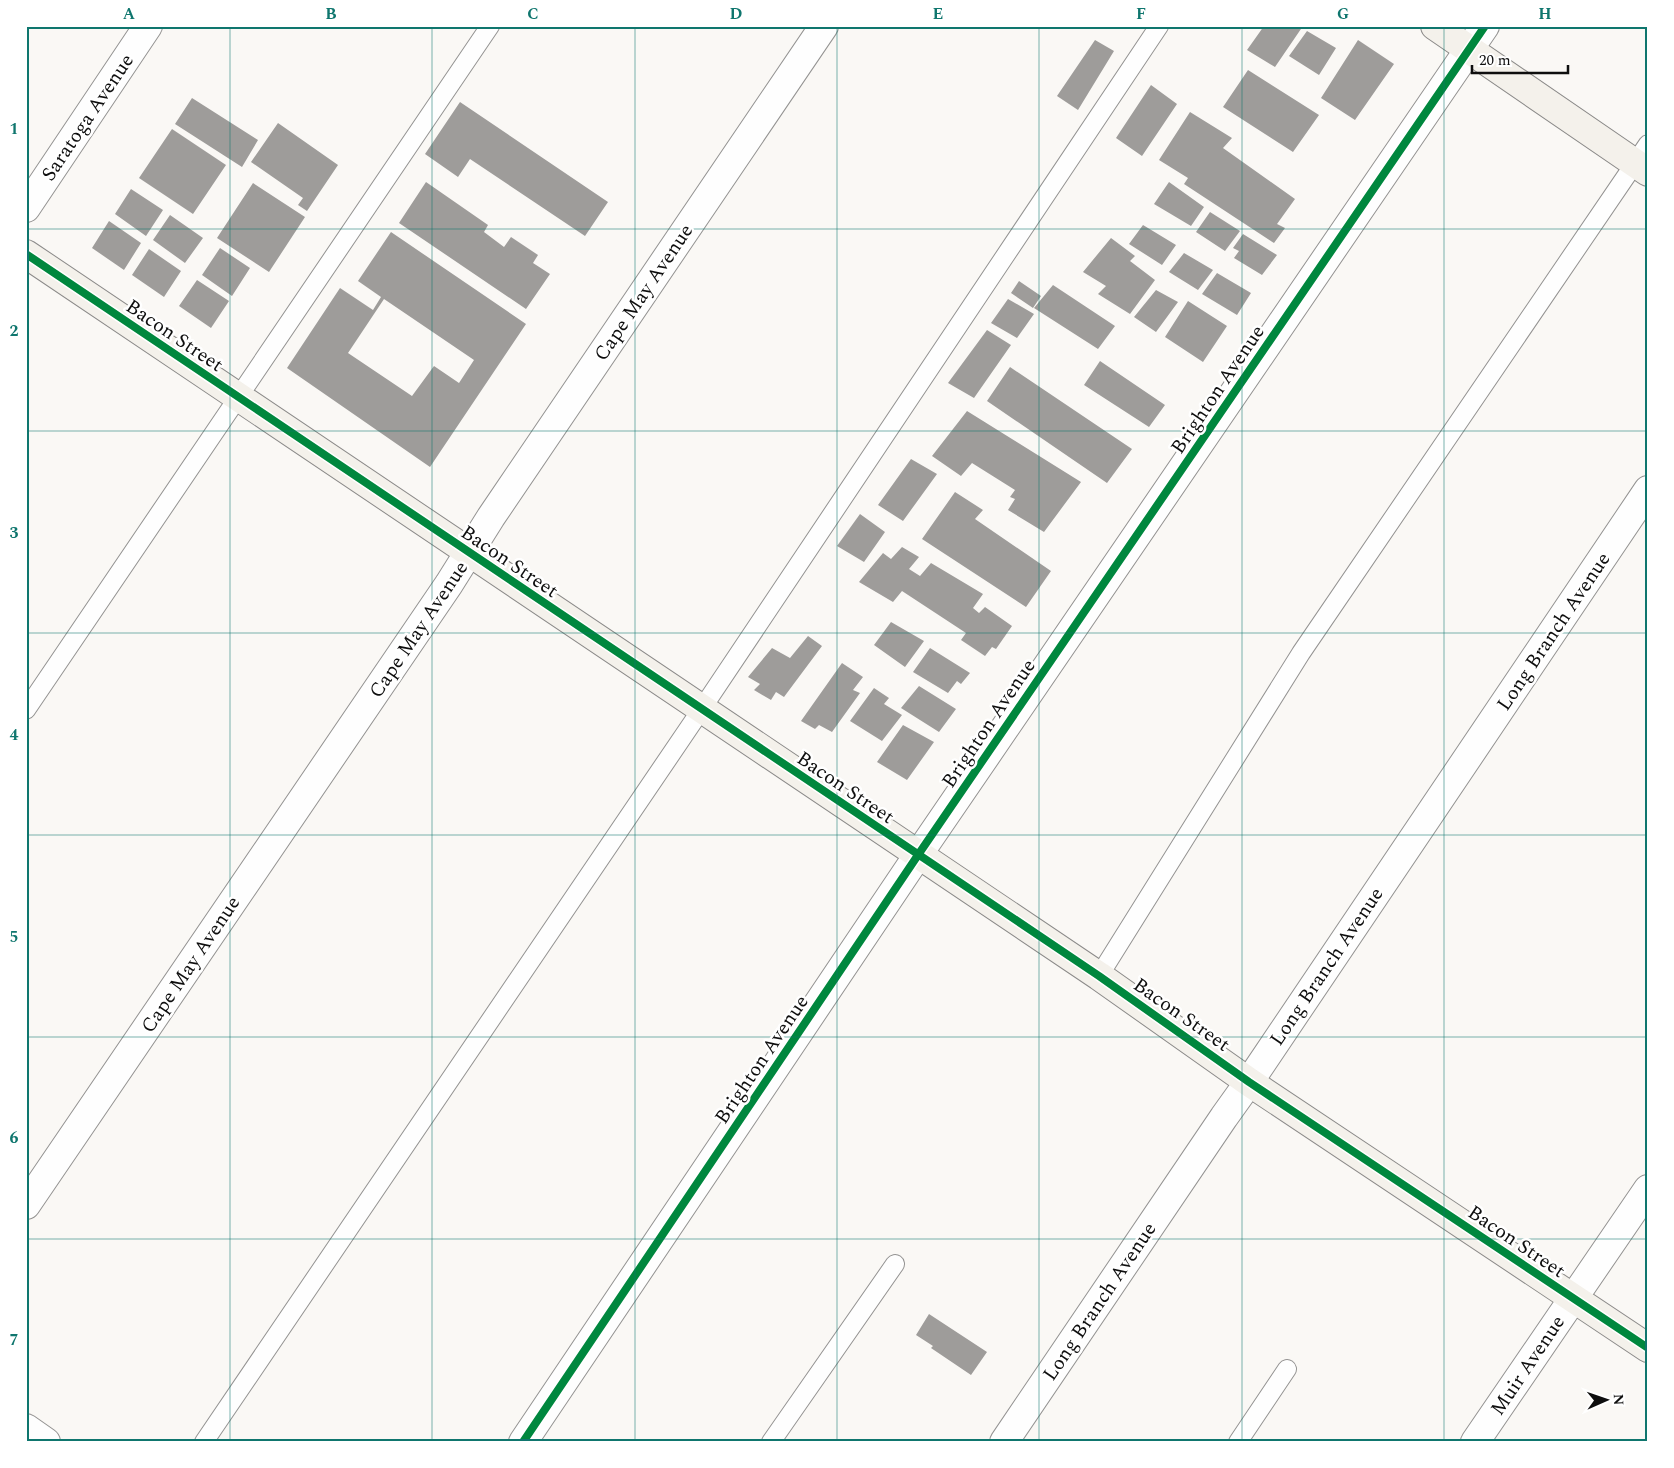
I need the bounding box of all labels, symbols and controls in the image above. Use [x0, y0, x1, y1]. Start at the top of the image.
text: A [123, 2, 136, 26]
text: B [325, 2, 337, 26]
text: C [527, 2, 539, 26]
text: D [730, 2, 743, 26]
text: E [933, 2, 943, 26]
text: F [1136, 2, 1146, 26]
text: G [1337, 2, 1349, 26]
text: H [1538, 2, 1552, 26]
scale bar [1472, 42, 1568, 74]
street label: Saratoga Avenue [34, 48, 142, 187]
text: 20 m [1479, 49, 1511, 72]
text: 1 [10, 117, 18, 141]
street label: Cape May Avenue [587, 218, 701, 367]
street label: Bacon Street [119, 292, 229, 380]
text: 2 [10, 319, 19, 343]
street label: Brighton Avenue [1163, 319, 1272, 460]
street label: Bacon Street [454, 518, 564, 606]
text: 3 [10, 521, 19, 545]
street label: Long Branch Avenue [1489, 546, 1618, 717]
street label: Cape May Avenue [362, 555, 476, 704]
street label: Brighton Avenue [934, 653, 1043, 794]
text: 4 [10, 723, 19, 747]
street label: Bacon Street [790, 744, 900, 832]
street label: Long Branch Avenue [1262, 881, 1391, 1052]
street label: Cape May Avenue [134, 890, 248, 1039]
text: 5 [10, 925, 18, 949]
street label: Bacon Street [1127, 970, 1236, 1059]
street label: Brighton Avenue [707, 989, 816, 1130]
text: 6 [10, 1126, 19, 1150]
street label: Bacon Street [1461, 1198, 1571, 1286]
street label: Long Branch Avenue [1035, 1216, 1164, 1387]
street label: Muir Avenue [1483, 1309, 1573, 1422]
text: 7 [10, 1328, 19, 1352]
north arrow [1582, 1376, 1632, 1426]
text: N [1608, 1393, 1629, 1406]

